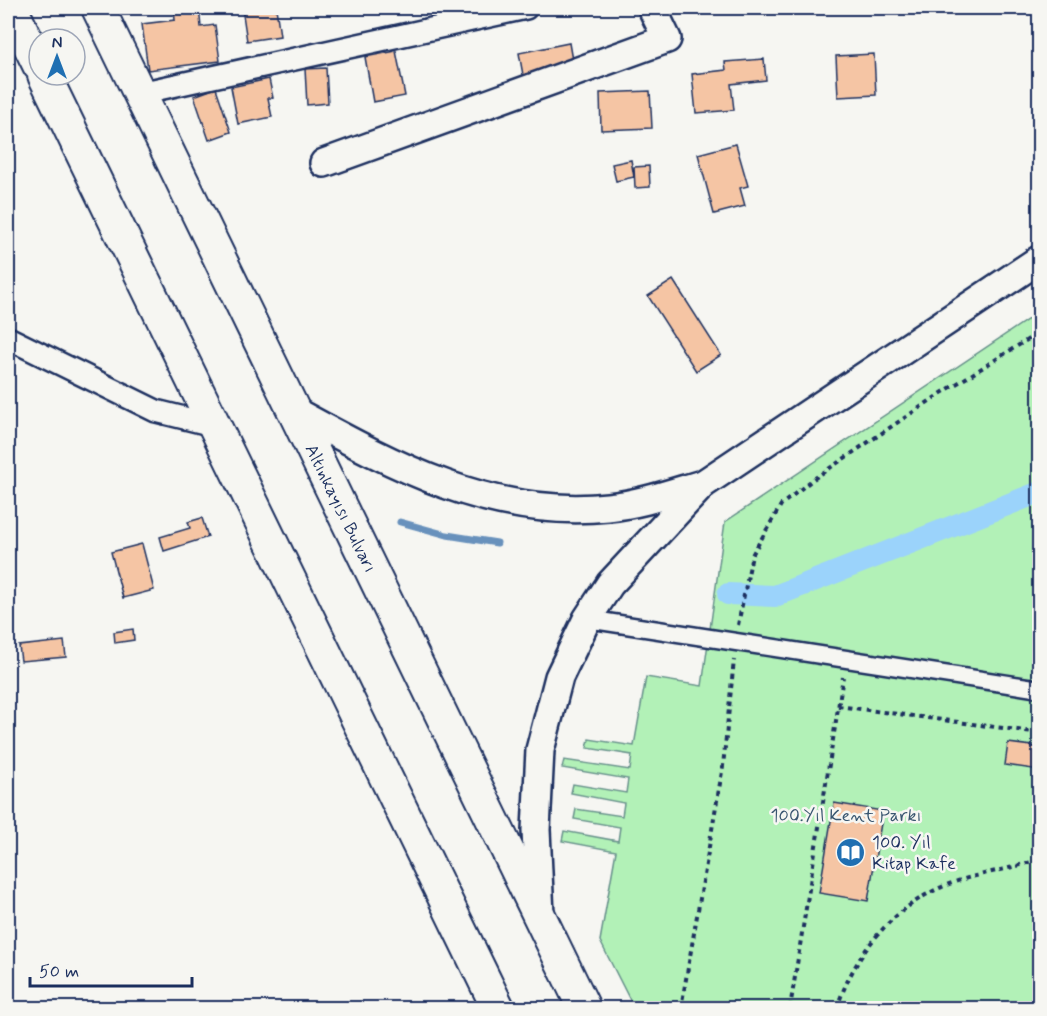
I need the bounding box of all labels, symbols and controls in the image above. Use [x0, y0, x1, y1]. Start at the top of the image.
north arrow [27, 27, 87, 87]
text: N [52, 33, 62, 54]
street label: Altınkayısı Bulvarı [299, 440, 382, 577]
park label: 100.Yıl Kent Parkı [771, 804, 921, 828]
place label: 100. Yıl Kitap Kafe [872, 831, 956, 876]
library icon: 100. Yıl Kitap Kafe [835, 836, 867, 868]
scale bar [30, 950, 192, 988]
text: 50 m [39, 960, 79, 984]

